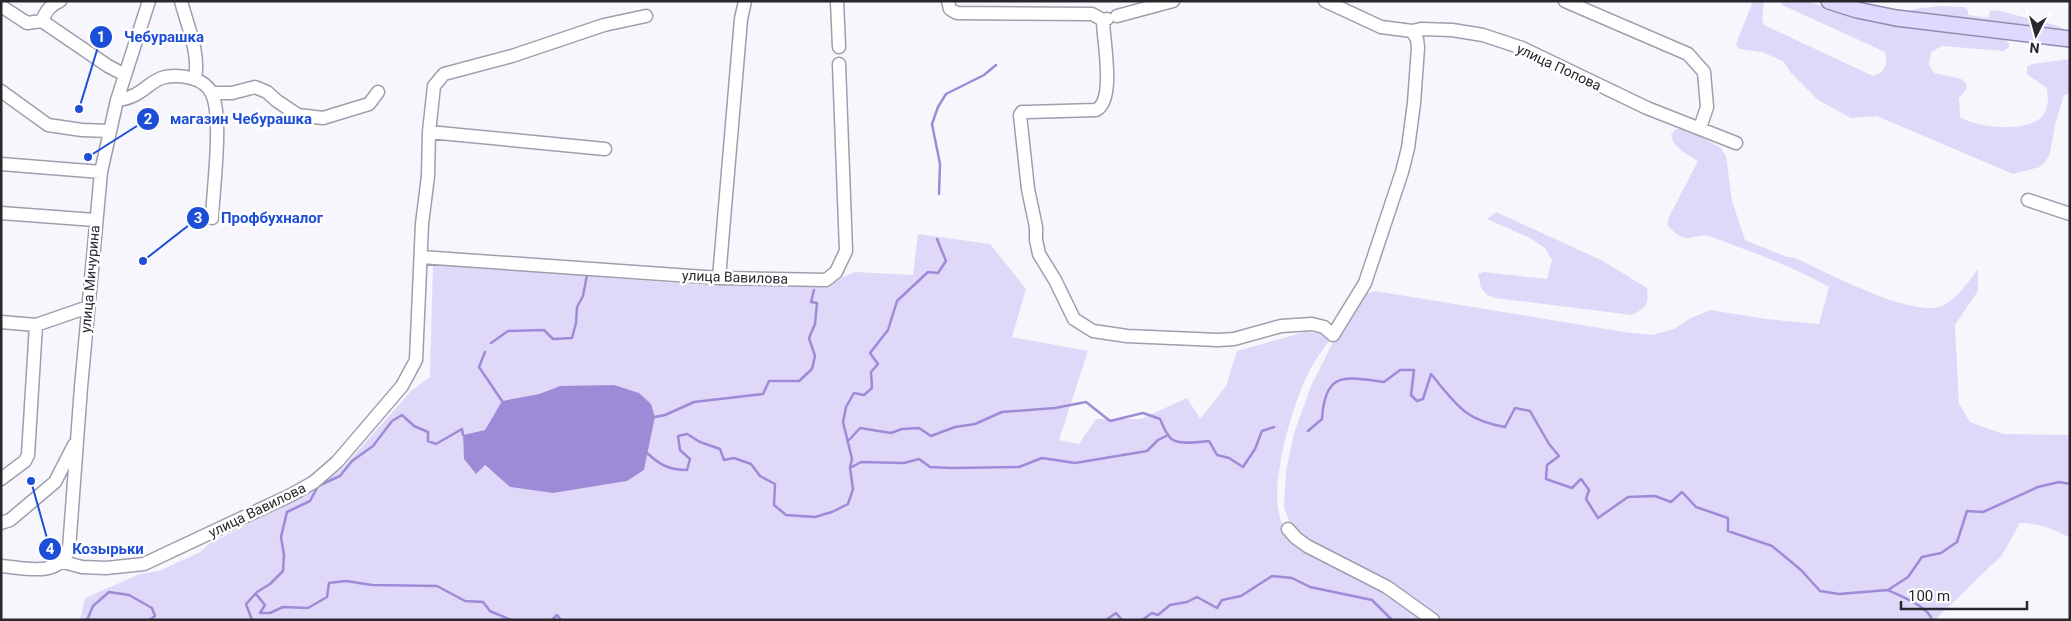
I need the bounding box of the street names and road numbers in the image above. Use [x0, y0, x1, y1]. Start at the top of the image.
street label: улица Попова [1514, 40, 1604, 94]
street label: улица Мичурина [77, 224, 103, 334]
street label: улица Вавилова [682, 267, 788, 287]
street label: улица Вавилова [206, 480, 308, 540]

